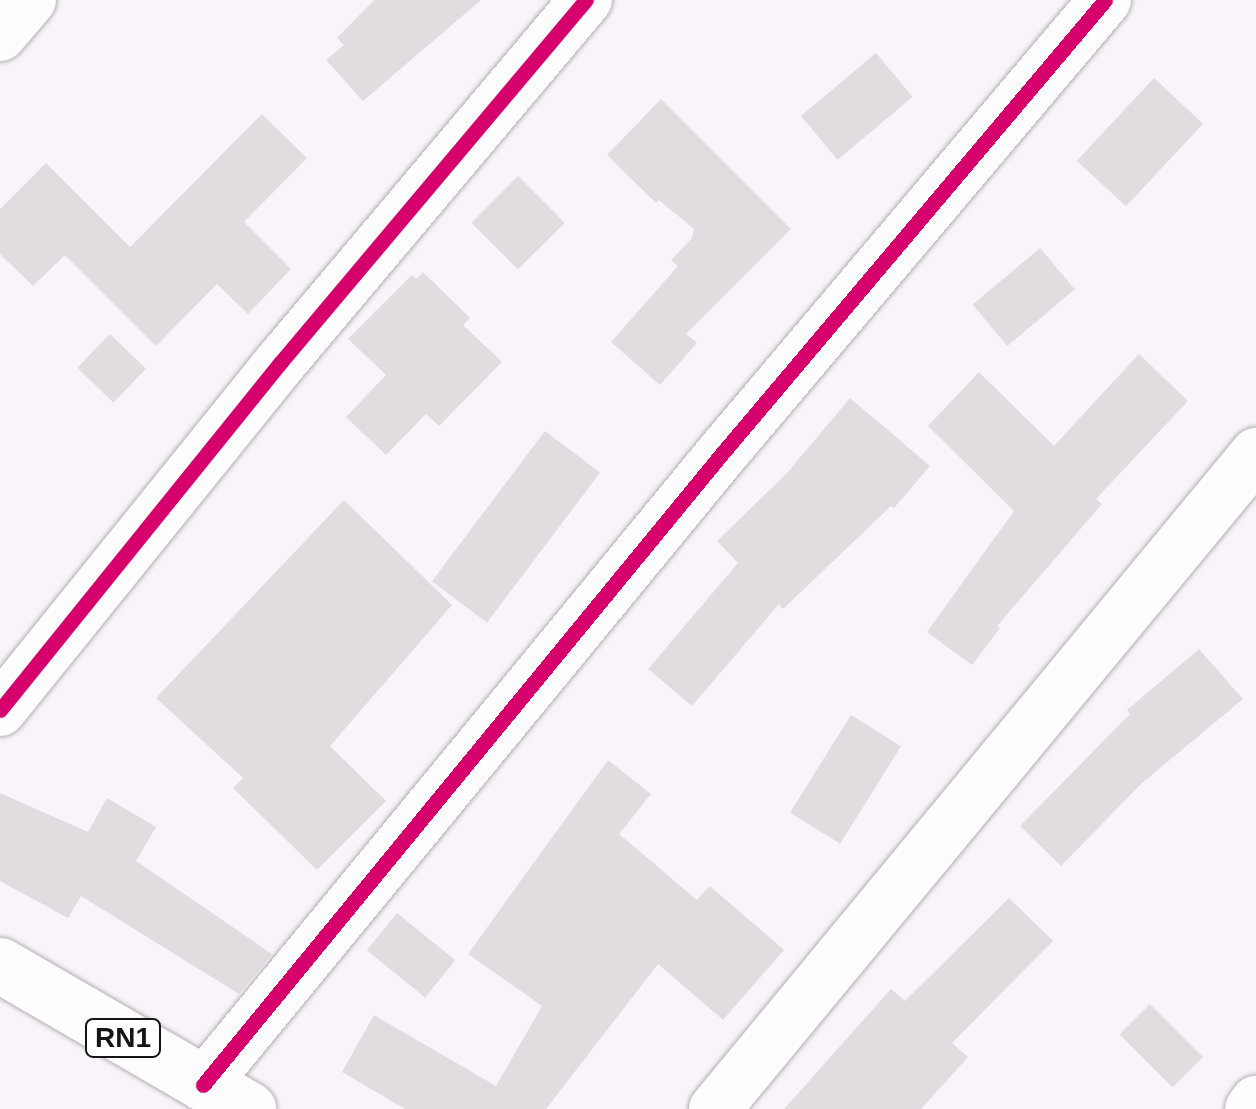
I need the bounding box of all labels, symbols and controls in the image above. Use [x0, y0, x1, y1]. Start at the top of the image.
road number: RN1 [83, 1015, 163, 1061]

